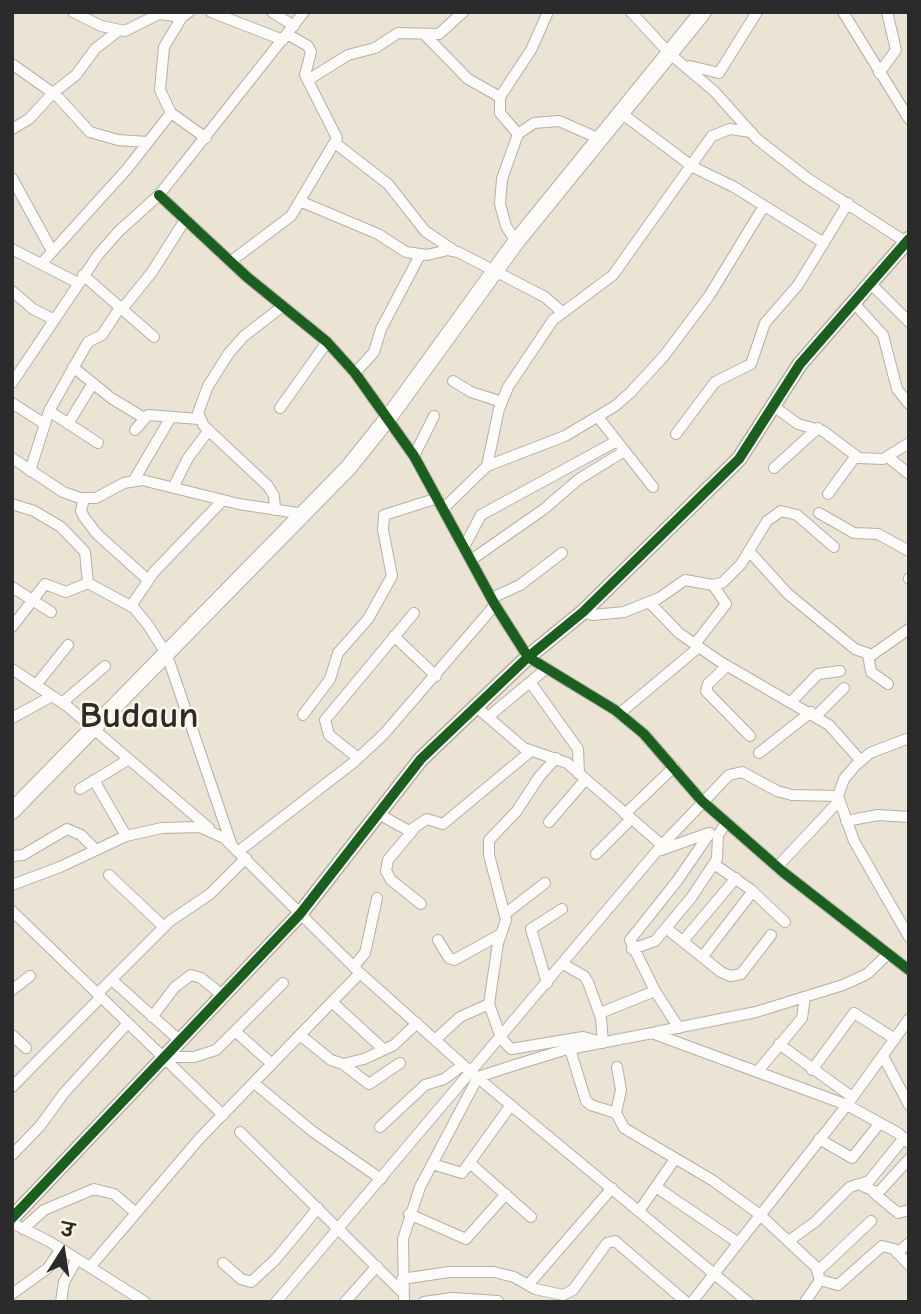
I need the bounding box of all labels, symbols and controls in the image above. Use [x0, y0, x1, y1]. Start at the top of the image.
district label: Budaun [79, 695, 199, 739]
north arrow [28, 1216, 98, 1286]
text: उ [59, 1218, 76, 1243]

